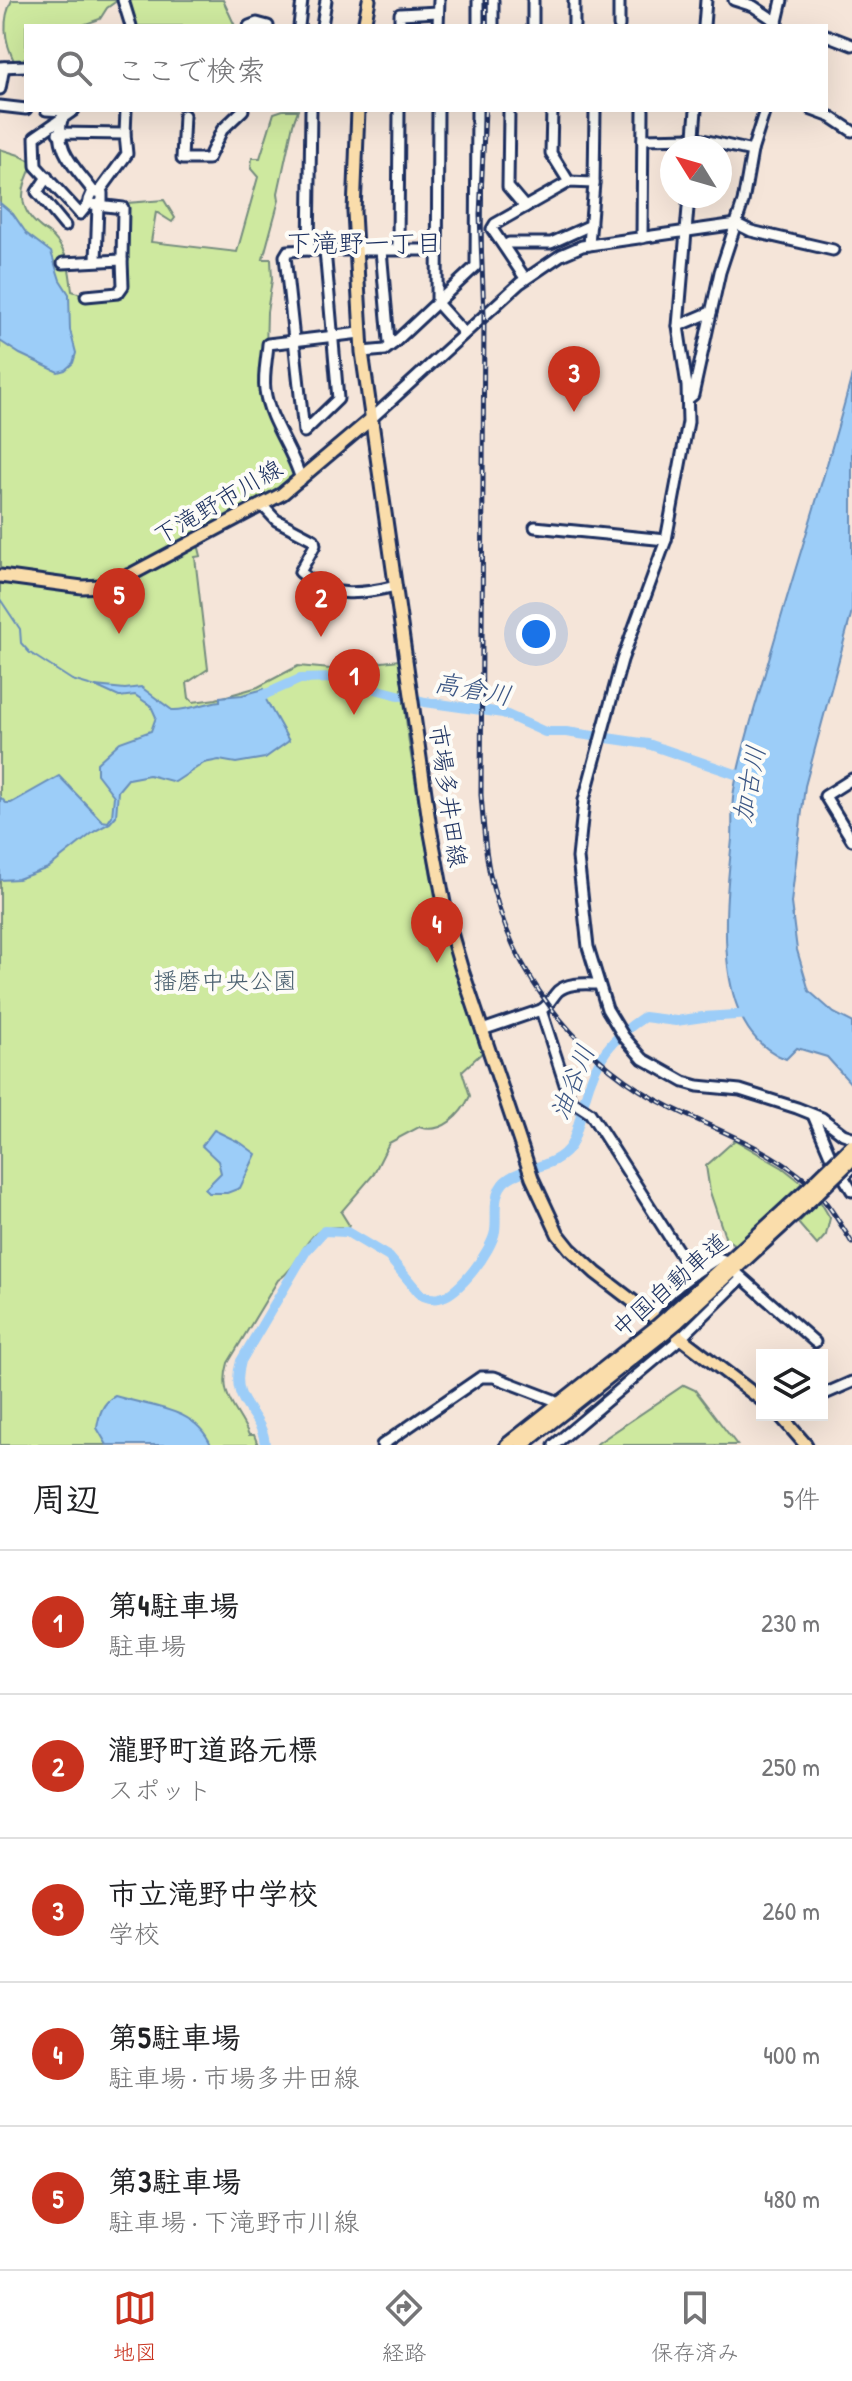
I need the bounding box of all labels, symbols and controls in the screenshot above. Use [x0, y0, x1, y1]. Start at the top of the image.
search box [24, 24, 828, 112]
icon: search [52, 46, 96, 90]
text: ここで検索 [116, 50, 266, 90]
north arrow [660, 136, 732, 208]
district label: 下滝野一丁目 [286, 225, 442, 260]
pin: 3 [548, 346, 600, 412]
street label: 下滝野市川線 [147, 451, 288, 551]
pin: 5 [93, 568, 145, 634]
pin: 2 [295, 571, 347, 637]
your location [516, 614, 556, 654]
pin: 1 [328, 649, 380, 715]
water label: 高倉川 [431, 664, 515, 713]
street label: 市場多井田線 [423, 722, 475, 869]
water label: 加古川 [724, 742, 773, 826]
pin: 4 [411, 897, 463, 963]
park label: 播磨中央公園 [153, 964, 297, 996]
water label: 油谷川 [541, 1039, 602, 1125]
street label: 中国自動車道 [605, 1225, 734, 1344]
map controls [756, 1349, 828, 1421]
button: layers [756, 1349, 828, 1421]
text: 周辺 [32, 1476, 100, 1522]
text: 5件 [783, 1481, 820, 1516]
text: 第4駐車場 [108, 1585, 239, 1625]
text: 1 [53, 1605, 63, 1640]
text: 230 m [761, 1605, 820, 1640]
text: 駐車場 [108, 1628, 186, 1663]
text: 瀧野町道路元標 [108, 1729, 318, 1769]
text: 2 [52, 1749, 64, 1784]
text: 250 m [762, 1749, 820, 1784]
text: スポット [108, 1772, 212, 1807]
text: 市立滝野中学校 [108, 1873, 318, 1913]
text: 3 [52, 1893, 64, 1928]
text: 260 m [762, 1893, 820, 1928]
text: 学校 [108, 1916, 160, 1951]
text: 第5駐車場 [108, 2017, 241, 2057]
text: 4 [53, 2037, 63, 2072]
text: 400 m [763, 2037, 820, 2072]
text: 駐車場 · 市場多井田線 [108, 2060, 359, 2095]
text: 第3駐車場 [108, 2161, 241, 2201]
text: 5 [53, 2181, 64, 2216]
text: 480 m [764, 2181, 820, 2216]
text: 駐車場 · 下滝野市川線 [108, 2204, 359, 2239]
tab: 地図 [113, 2286, 157, 2367]
tab: 経路 [382, 2286, 426, 2367]
tab: 保存済み [651, 2286, 739, 2367]

